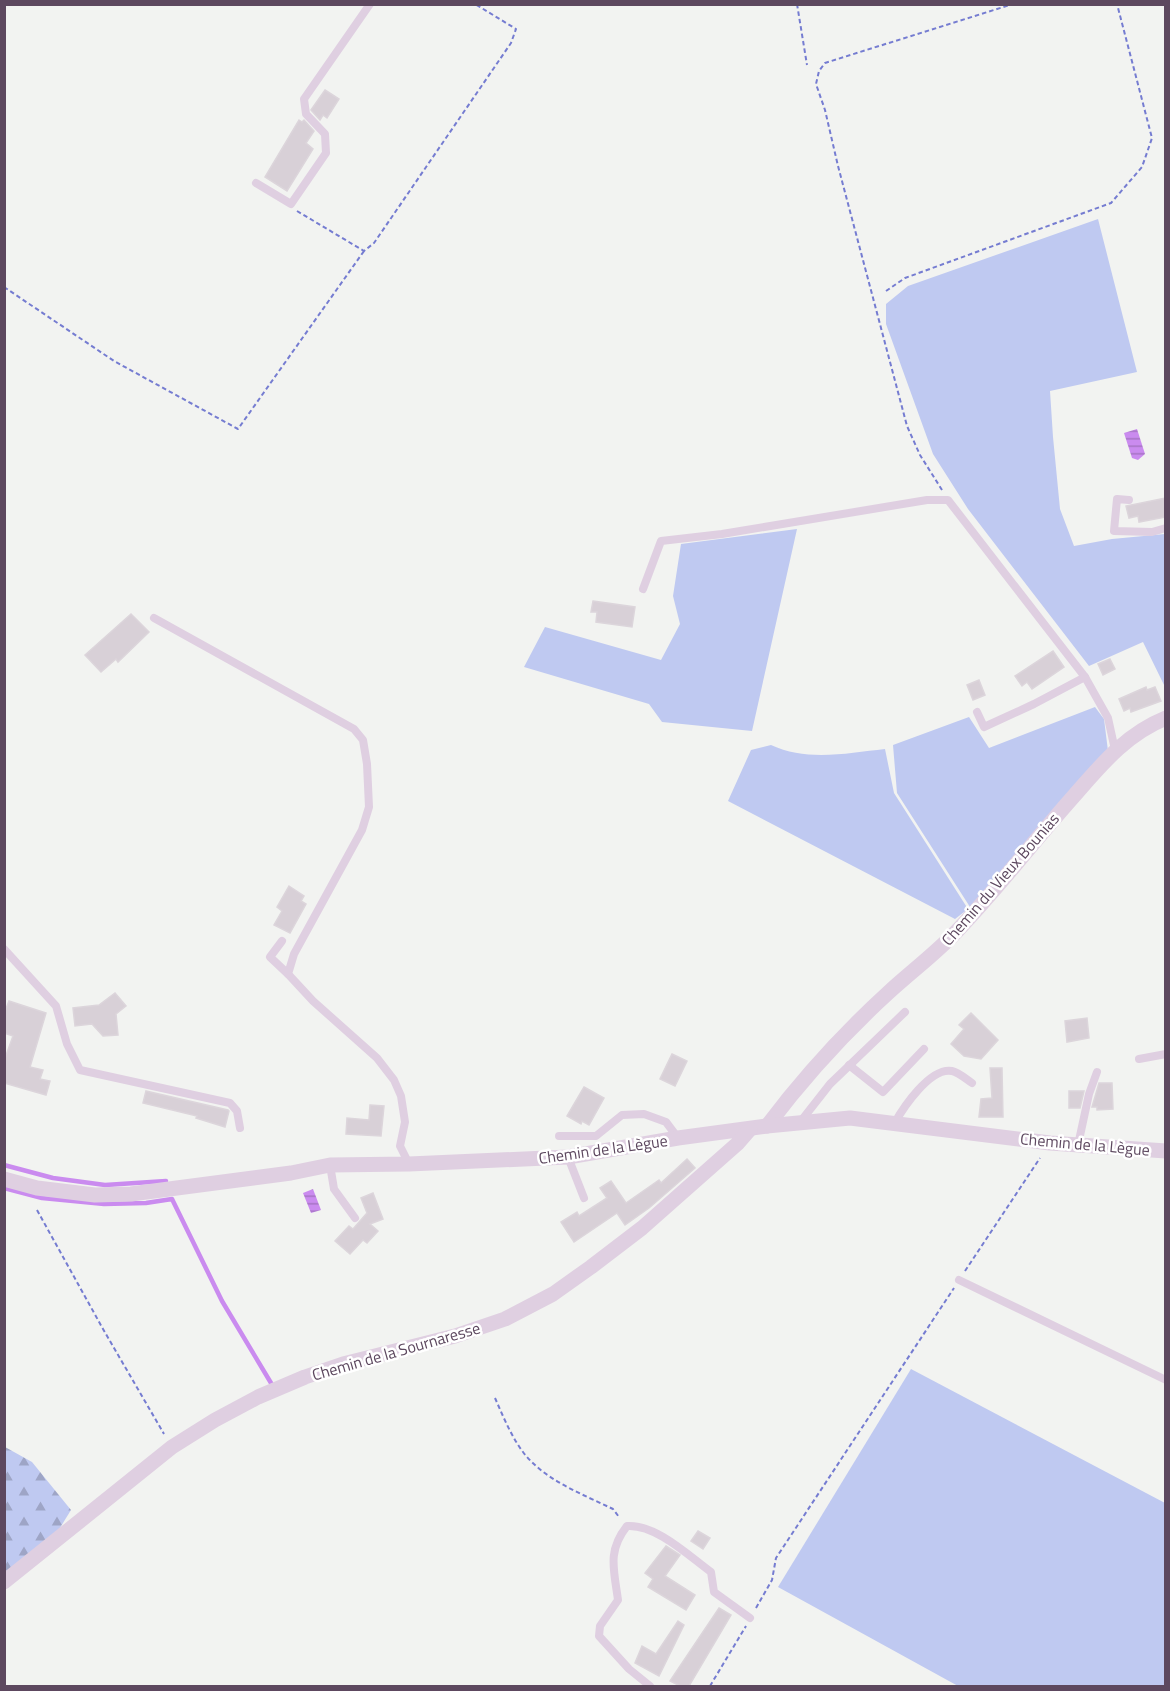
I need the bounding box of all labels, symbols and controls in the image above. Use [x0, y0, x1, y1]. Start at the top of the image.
street label: Chemin du Vieux Bounias [935, 807, 1065, 951]
street label: Chemin de la Lègue [1019, 1126, 1151, 1162]
street label: Chemin de la Lègue [537, 1128, 669, 1170]
street label: Chemin de la Sournaresse [309, 1316, 483, 1386]

